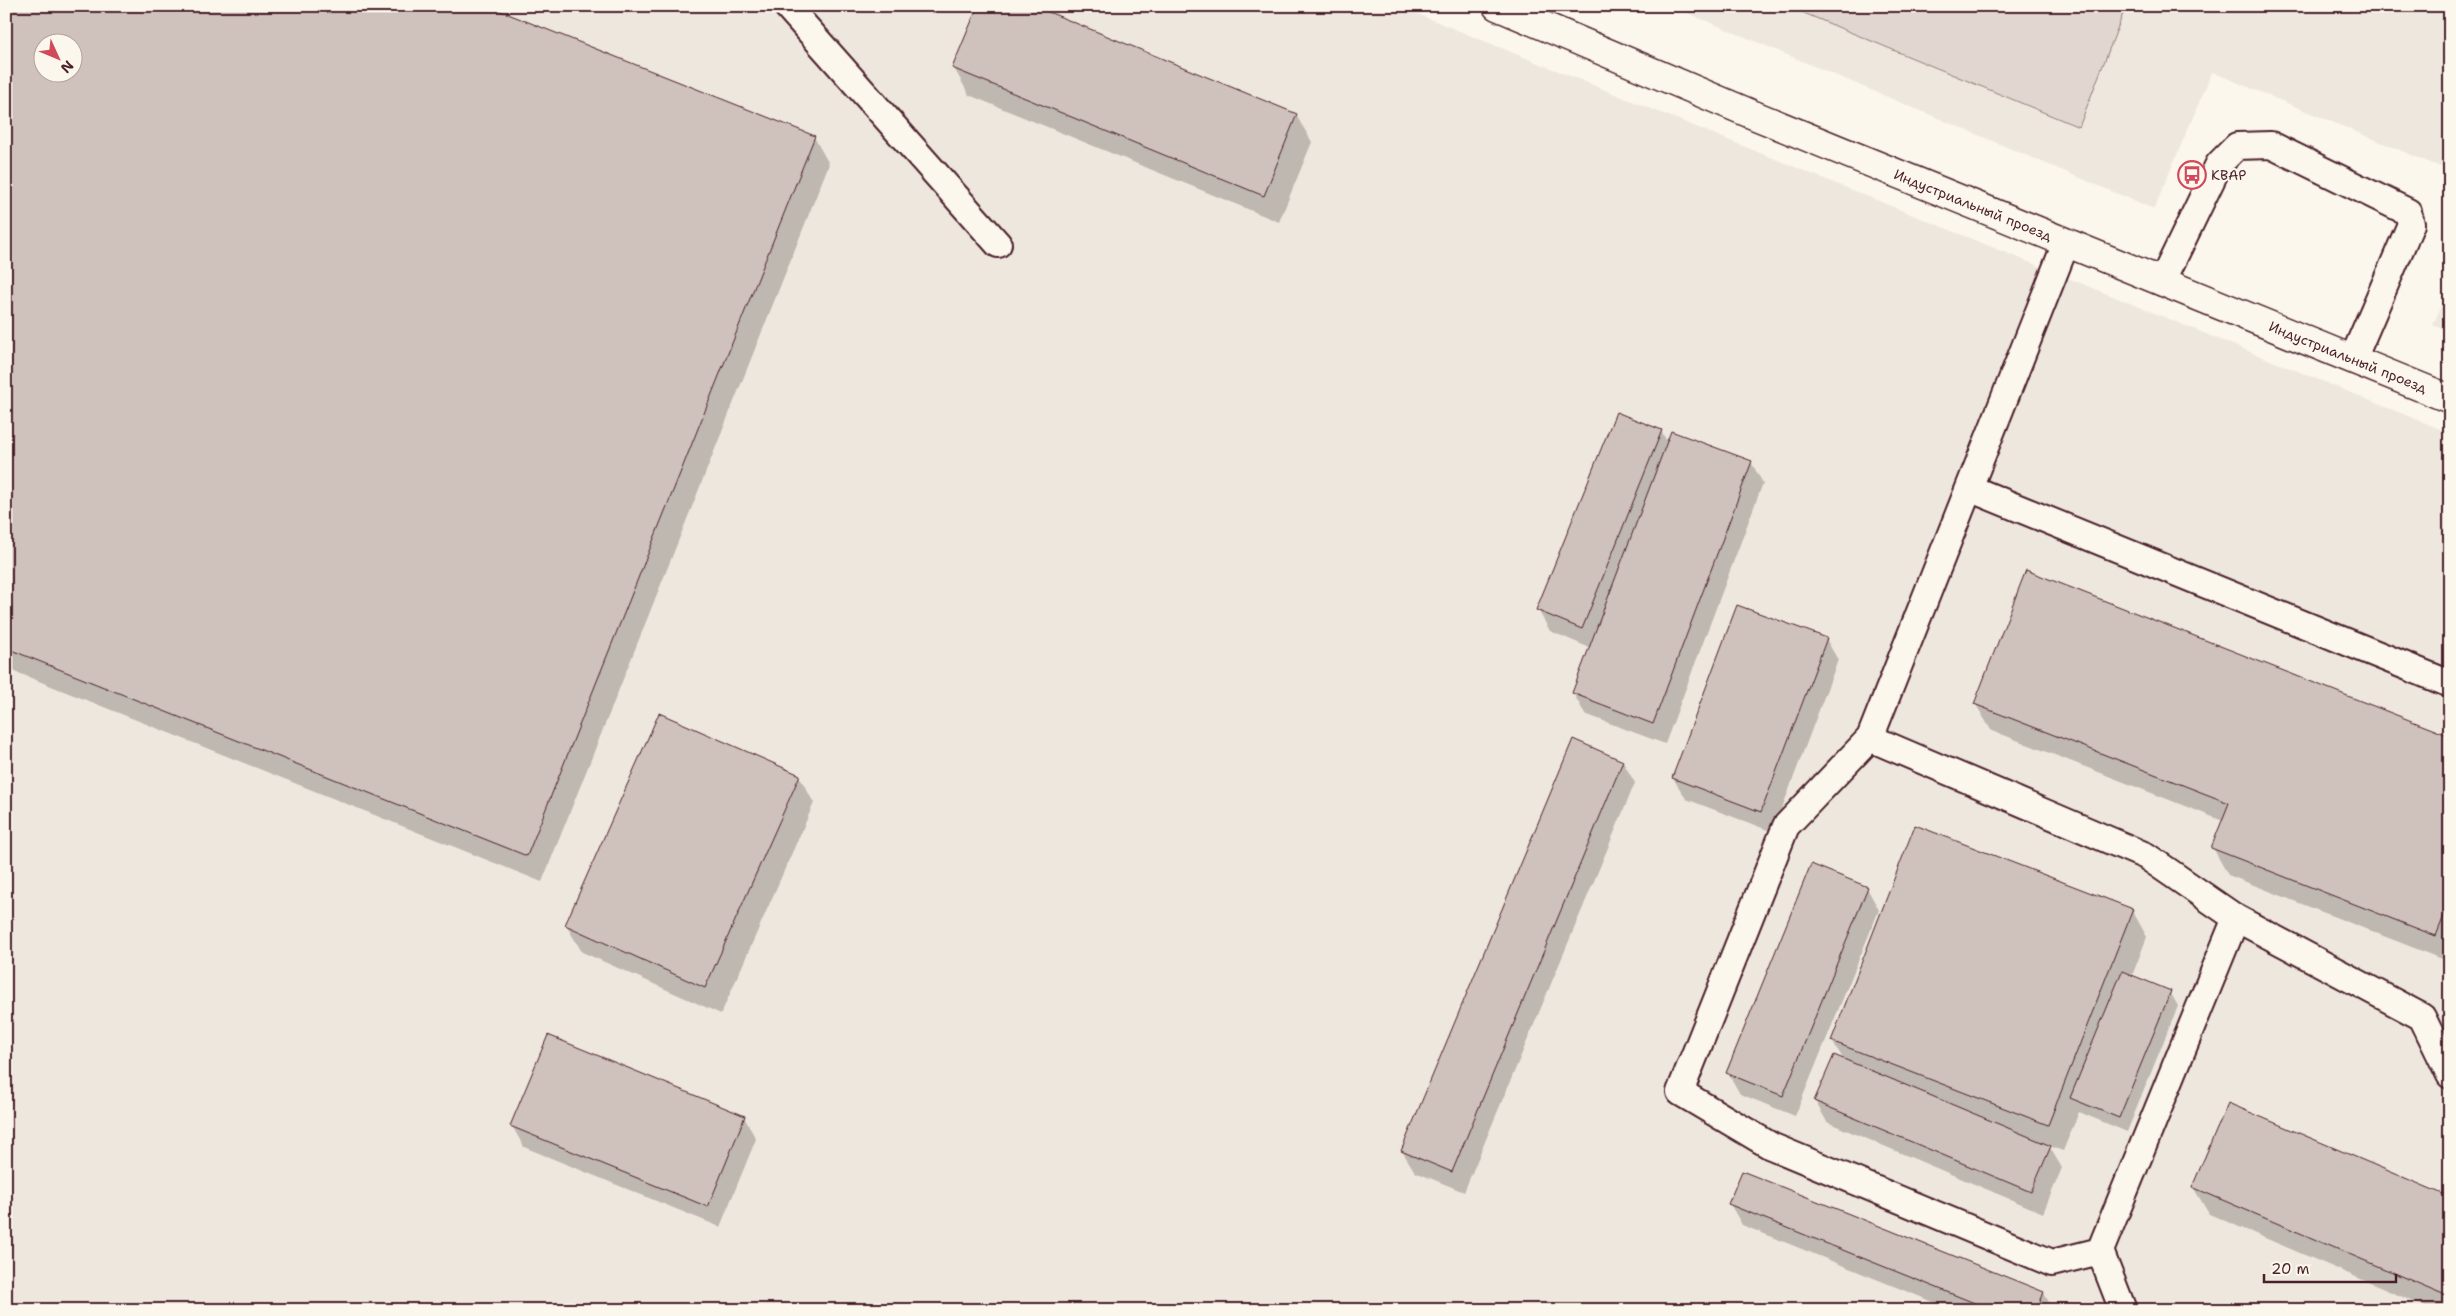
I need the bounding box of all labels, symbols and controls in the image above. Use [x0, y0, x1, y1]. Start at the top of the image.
north arrow [32, 32, 82, 82]
text: N [57, 57, 78, 77]
bus stop icon: КВАР [2177, 160, 2207, 190]
street label: Индустриальный проезд [1891, 165, 2055, 245]
place label: КВАР [2211, 166, 2246, 184]
street label: Индустриальный проезд [2266, 317, 2430, 397]
scale bar [2264, 1251, 2396, 1283]
text: 20 m [2271, 1259, 2310, 1279]

